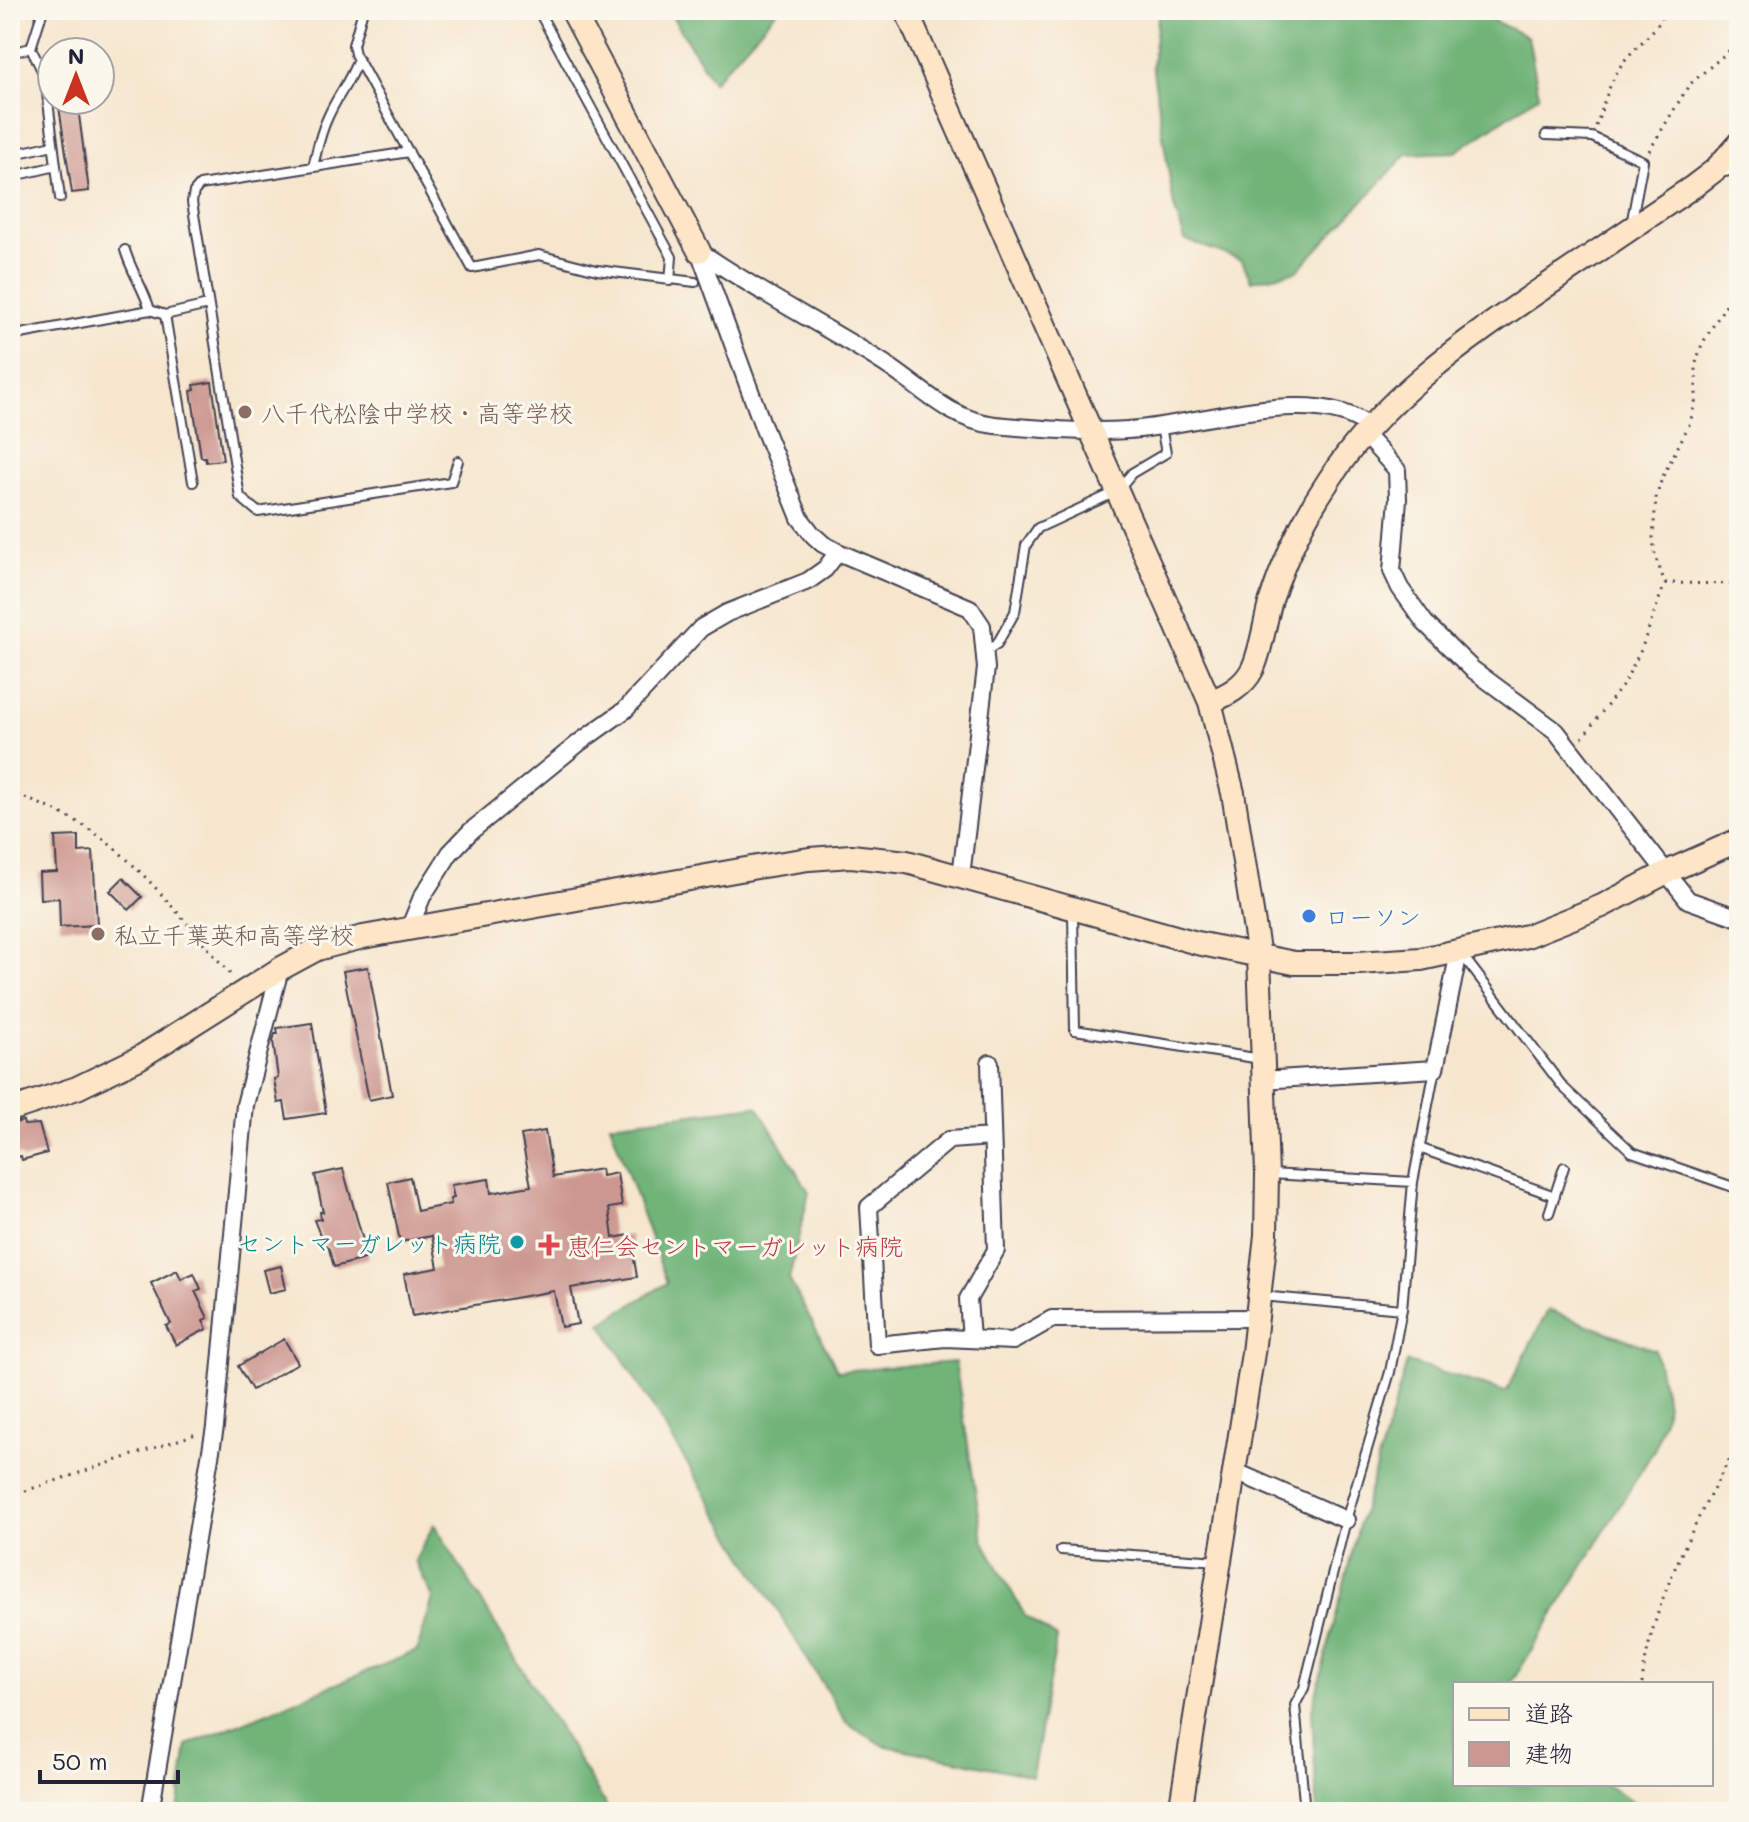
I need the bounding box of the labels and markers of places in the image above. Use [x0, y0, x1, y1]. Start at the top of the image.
place label: 八千代松陰中学校・高等学校 [261, 397, 573, 428]
marker: 八千代松陰中学校・高等学校 [236, 403, 254, 421]
place label: ローソン [1325, 901, 1421, 932]
marker: ローソン [1300, 907, 1318, 925]
place label: 私立千葉英和高等学校 [114, 919, 354, 950]
marker: 私立千葉英和高等学校 [89, 925, 107, 943]
place label: セントマーガレット病院 [237, 1227, 501, 1258]
place label: 恵仁会セントマーガレット病院 [567, 1230, 903, 1261]
marker: セントマーガレット病院 [508, 1233, 526, 1251]
marker: 恵仁会セントマーガレット病院 [538, 1234, 560, 1256]

